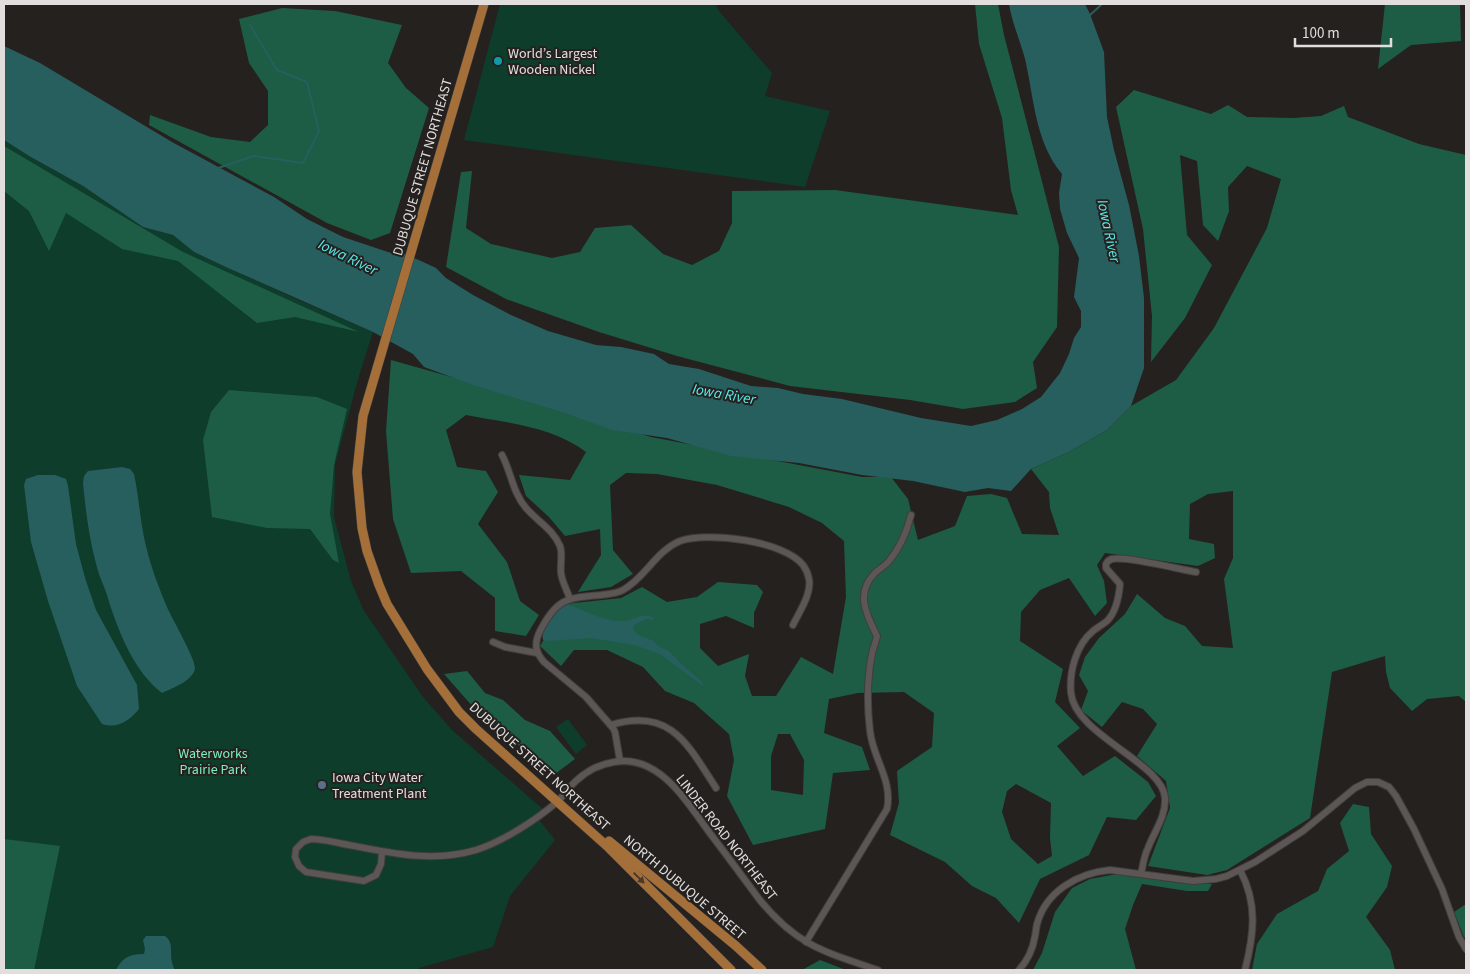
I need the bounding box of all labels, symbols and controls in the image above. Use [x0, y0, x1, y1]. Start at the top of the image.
scale bar [1295, 15, 1391, 47]
text: 100 m [1302, 23, 1340, 44]
place label: World’s Largest Wooden Nickel [508, 44, 597, 80]
marker: World’s Largest Wooden Nickel [492, 55, 504, 67]
street label: DUBUQUE STREET NORTHEAST [388, 76, 458, 258]
water label: Iowa River [1092, 198, 1126, 265]
water label: Iowa River [315, 234, 382, 281]
water label: Iowa River [691, 379, 758, 411]
street label: DUBUQUE STREET NORTHEAST [464, 698, 615, 836]
park label: Waterworks Prairie Park [178, 744, 248, 780]
place label: Iowa City Water Treatment Plant [332, 768, 427, 804]
street label: LINDER ROAD NORTHEAST [671, 770, 782, 905]
marker: Iowa City Water Treatment Plant [316, 779, 328, 791]
street label: NORTH DUBUQUE STREET [619, 831, 750, 945]
one-way arrow [632, 871, 644, 883]

